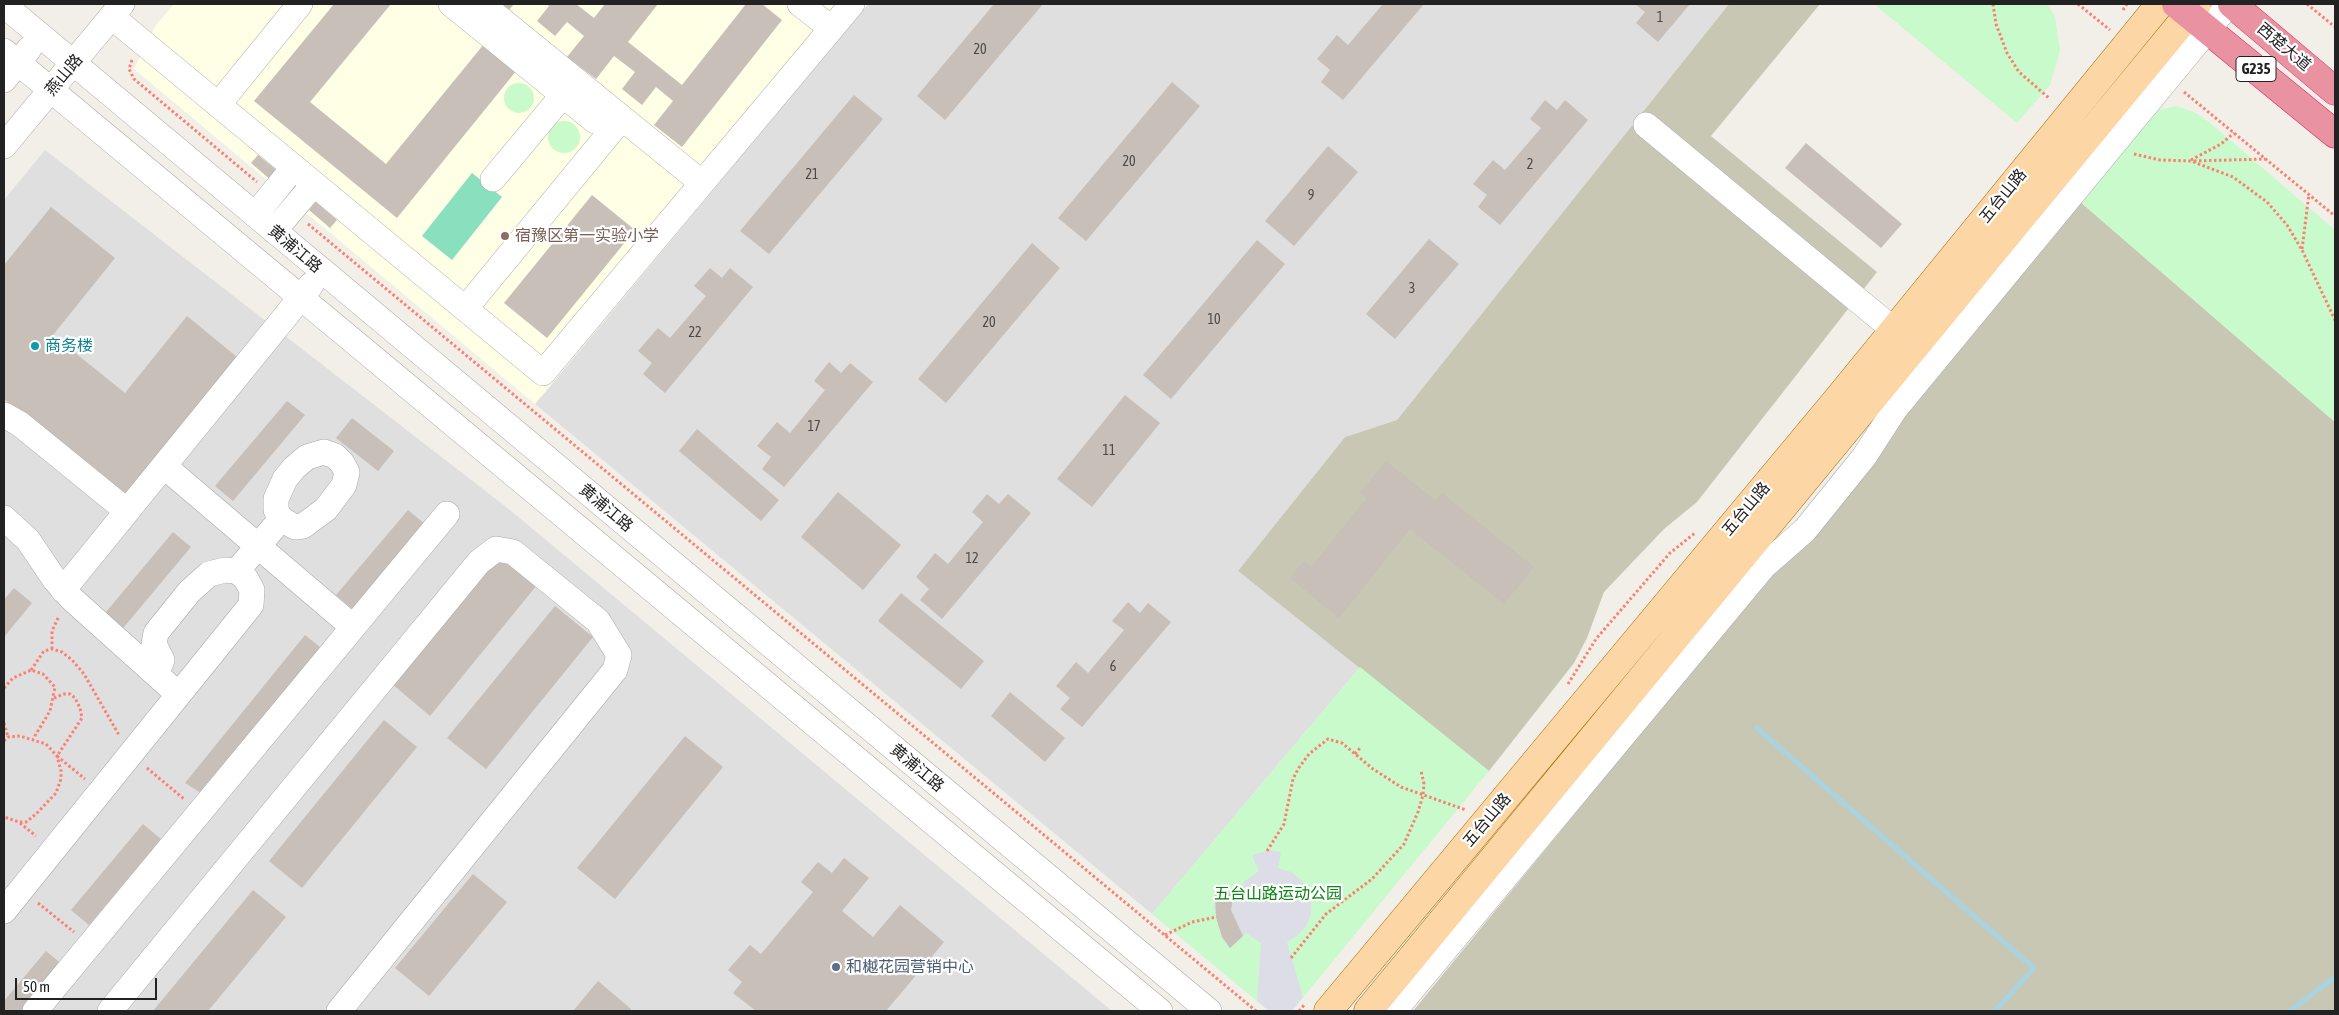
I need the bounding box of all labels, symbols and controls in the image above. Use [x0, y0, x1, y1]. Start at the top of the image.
house number: 1 [1657, 10, 1663, 26]
street label: 西楚大道 [2253, 19, 2315, 75]
house number: 20 [973, 42, 987, 58]
street label: 燕山路 [41, 50, 87, 100]
road number: G235 [2236, 56, 2276, 82]
house number: 20 [1122, 154, 1136, 170]
house number: 2 [1527, 157, 1533, 173]
street label: 五台山路 [1975, 165, 2031, 227]
house number: 21 [805, 167, 819, 183]
house number: 9 [1308, 188, 1314, 204]
street label: 黄浦江路 [264, 221, 326, 277]
place label: 宿豫区第一实验小学 [515, 226, 659, 246]
marker: 宿豫区第一实验小学 [499, 230, 511, 242]
house number: 3 [1409, 281, 1415, 297]
house number: 10 [1207, 312, 1221, 328]
house number: 20 [982, 315, 996, 331]
house number: 22 [688, 325, 702, 341]
place label: 商务楼 [45, 336, 93, 356]
marker: 商务楼 [29, 340, 41, 352]
house number: 17 [807, 419, 821, 435]
house number: 11 [1102, 443, 1116, 459]
street label: 五台山路 [1718, 478, 1774, 540]
street label: 黄浦江路 [575, 480, 637, 536]
house number: 12 [965, 551, 979, 567]
house number: 6 [1110, 659, 1116, 675]
street label: 黄浦江路 [886, 740, 948, 796]
street label: 五台山路 [1459, 789, 1515, 851]
park label: 五台山路运动公园 [1214, 884, 1342, 904]
place label: 和樾花园营销中心 [846, 957, 974, 977]
marker: 和樾花园营销中心 [830, 961, 842, 973]
scale bar [18, 968, 160, 1000]
text: 50 m [23, 978, 50, 995]

